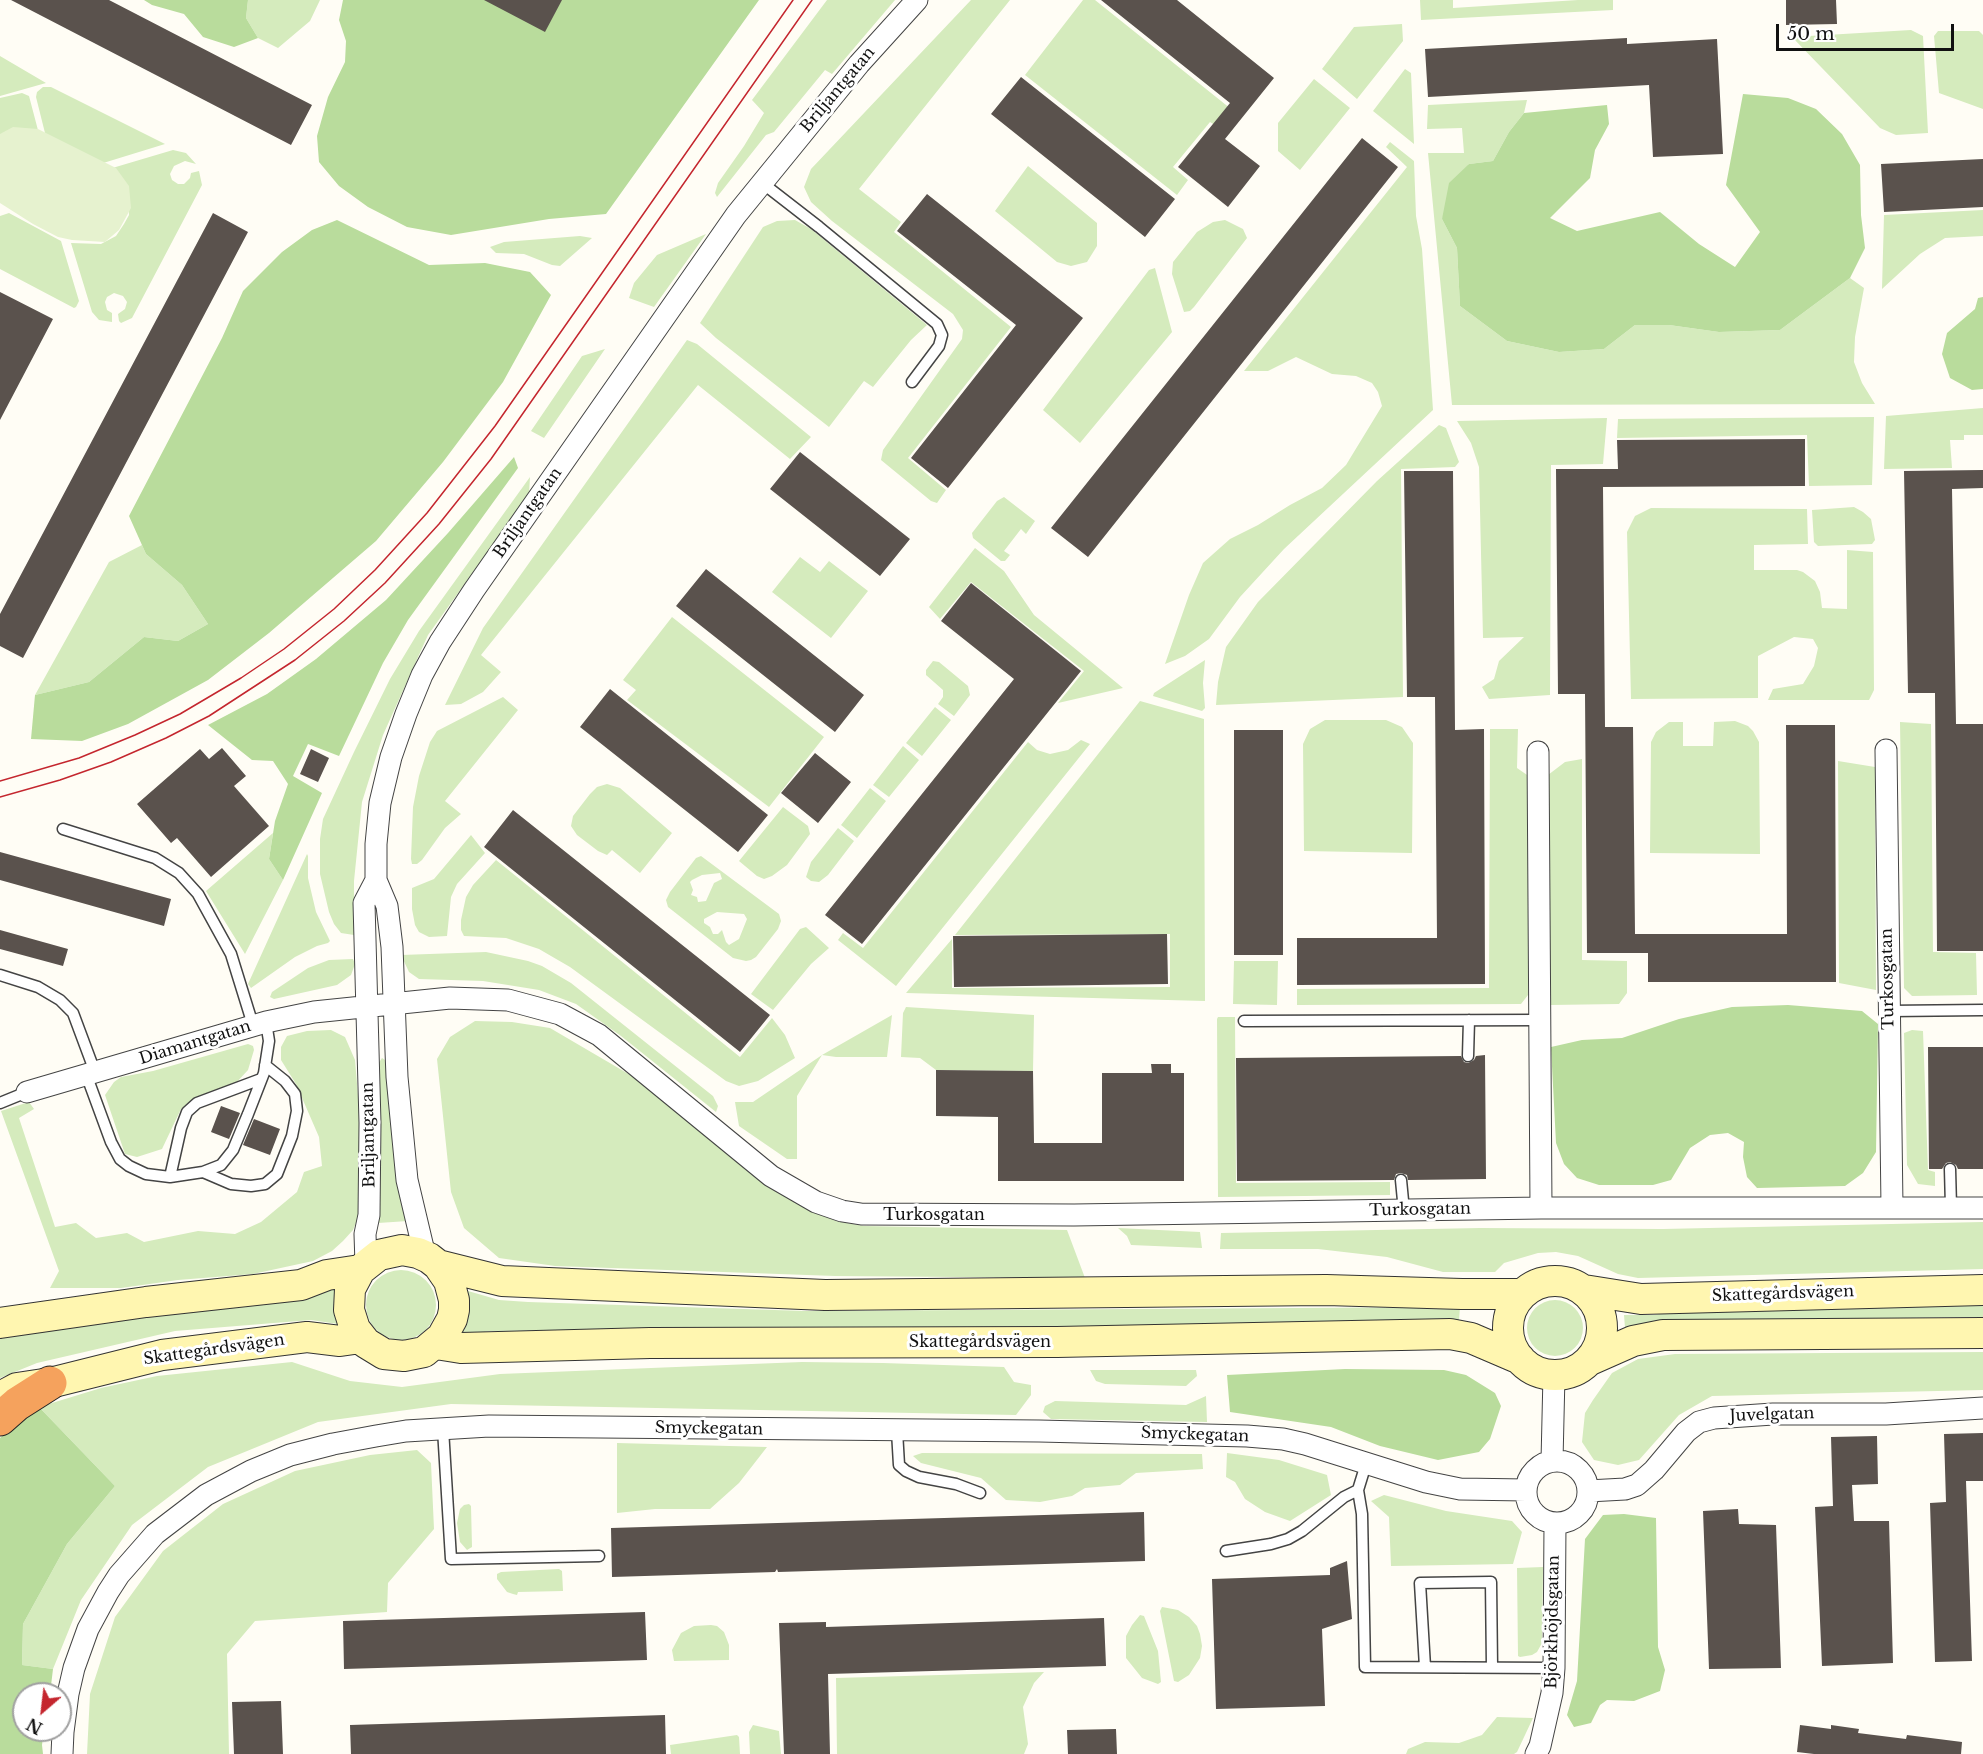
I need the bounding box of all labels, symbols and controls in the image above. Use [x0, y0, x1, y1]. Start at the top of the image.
scale bar [1779, 12, 1958, 50]
text: 50 m [1787, 23, 1835, 45]
street label: Briljantgatan [797, 43, 879, 137]
street label: Briljantgatan [490, 464, 566, 562]
street label: Turkosgatan [1878, 928, 1898, 1030]
street label: Diamantgatan [137, 1017, 253, 1069]
street label: Briljantgatan [358, 1082, 380, 1188]
street label: Turkosgatan [1369, 1200, 1471, 1220]
street label: Turkosgatan [883, 1205, 985, 1225]
street label: Skattegårdsvägen [1712, 1282, 1854, 1306]
street label: Skattegårdsvägen [142, 1331, 286, 1369]
street label: Skattegårdsvägen [909, 1332, 1051, 1352]
street label: Juvelgatan [1729, 1404, 1815, 1426]
street label: Smyckegatan [655, 1418, 763, 1440]
street label: Smyckegatan [1140, 1424, 1250, 1446]
street label: Björkhöjdsgatan [1542, 1555, 1564, 1689]
north arrow [12, 1682, 72, 1742]
text: N [23, 1714, 46, 1738]

